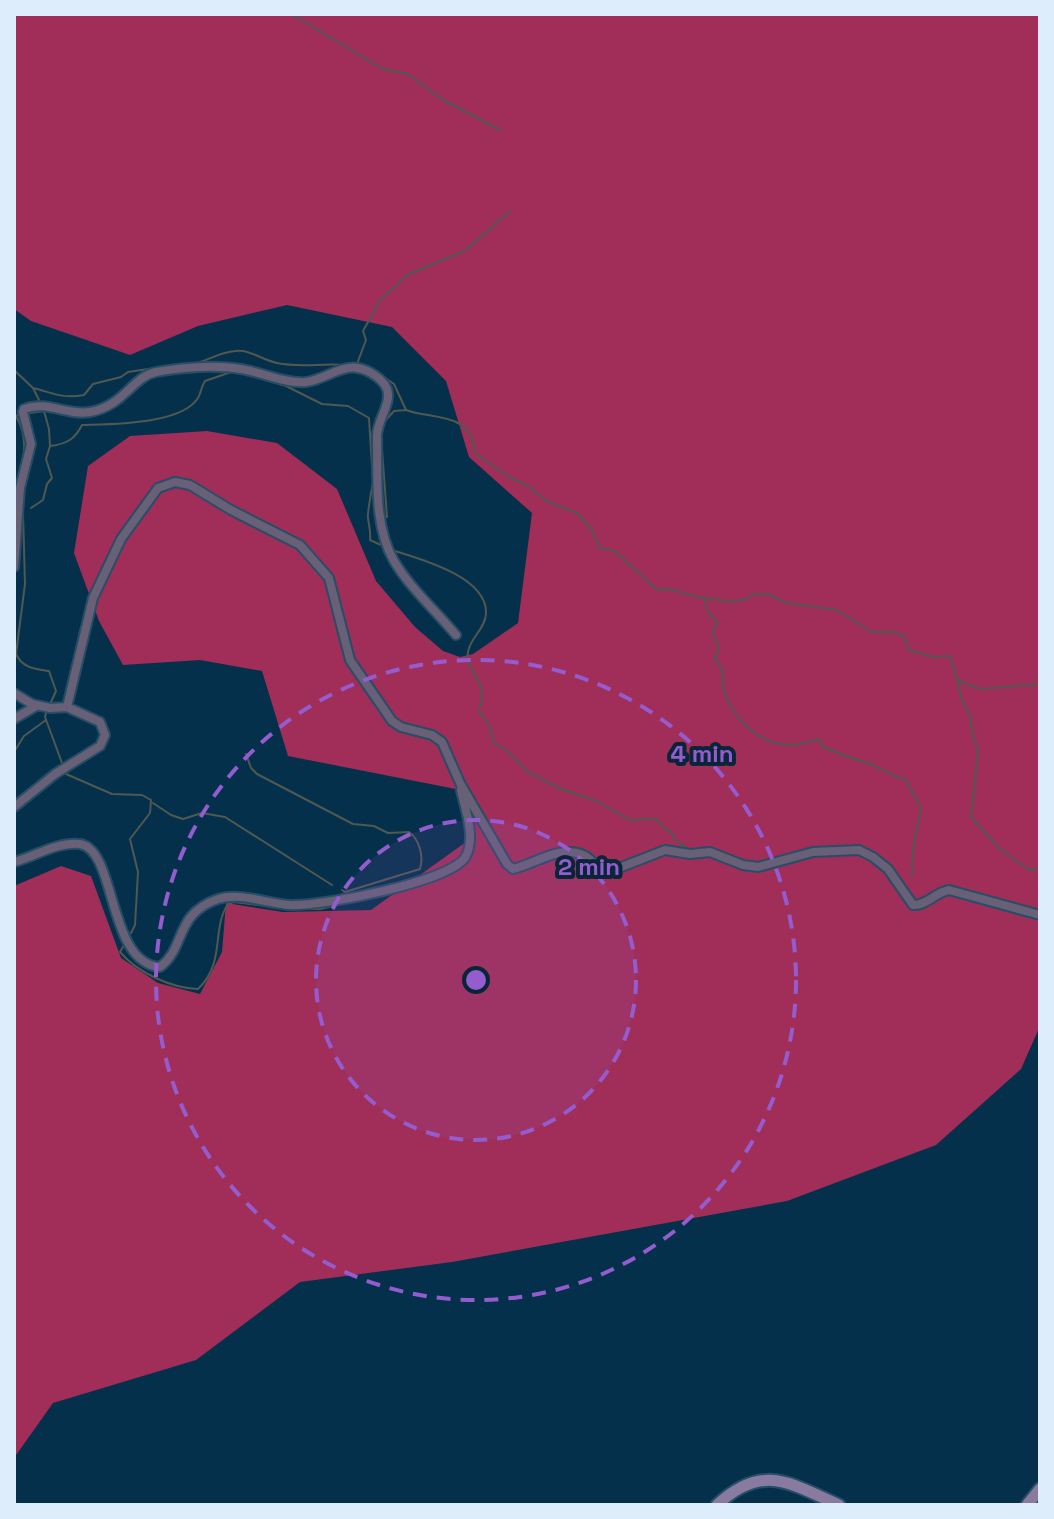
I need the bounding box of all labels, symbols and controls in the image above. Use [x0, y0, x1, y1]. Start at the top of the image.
text: 4 min [670, 738, 734, 769]
text: 2 min [558, 851, 620, 882]
centre of rings [462, 966, 490, 994]

